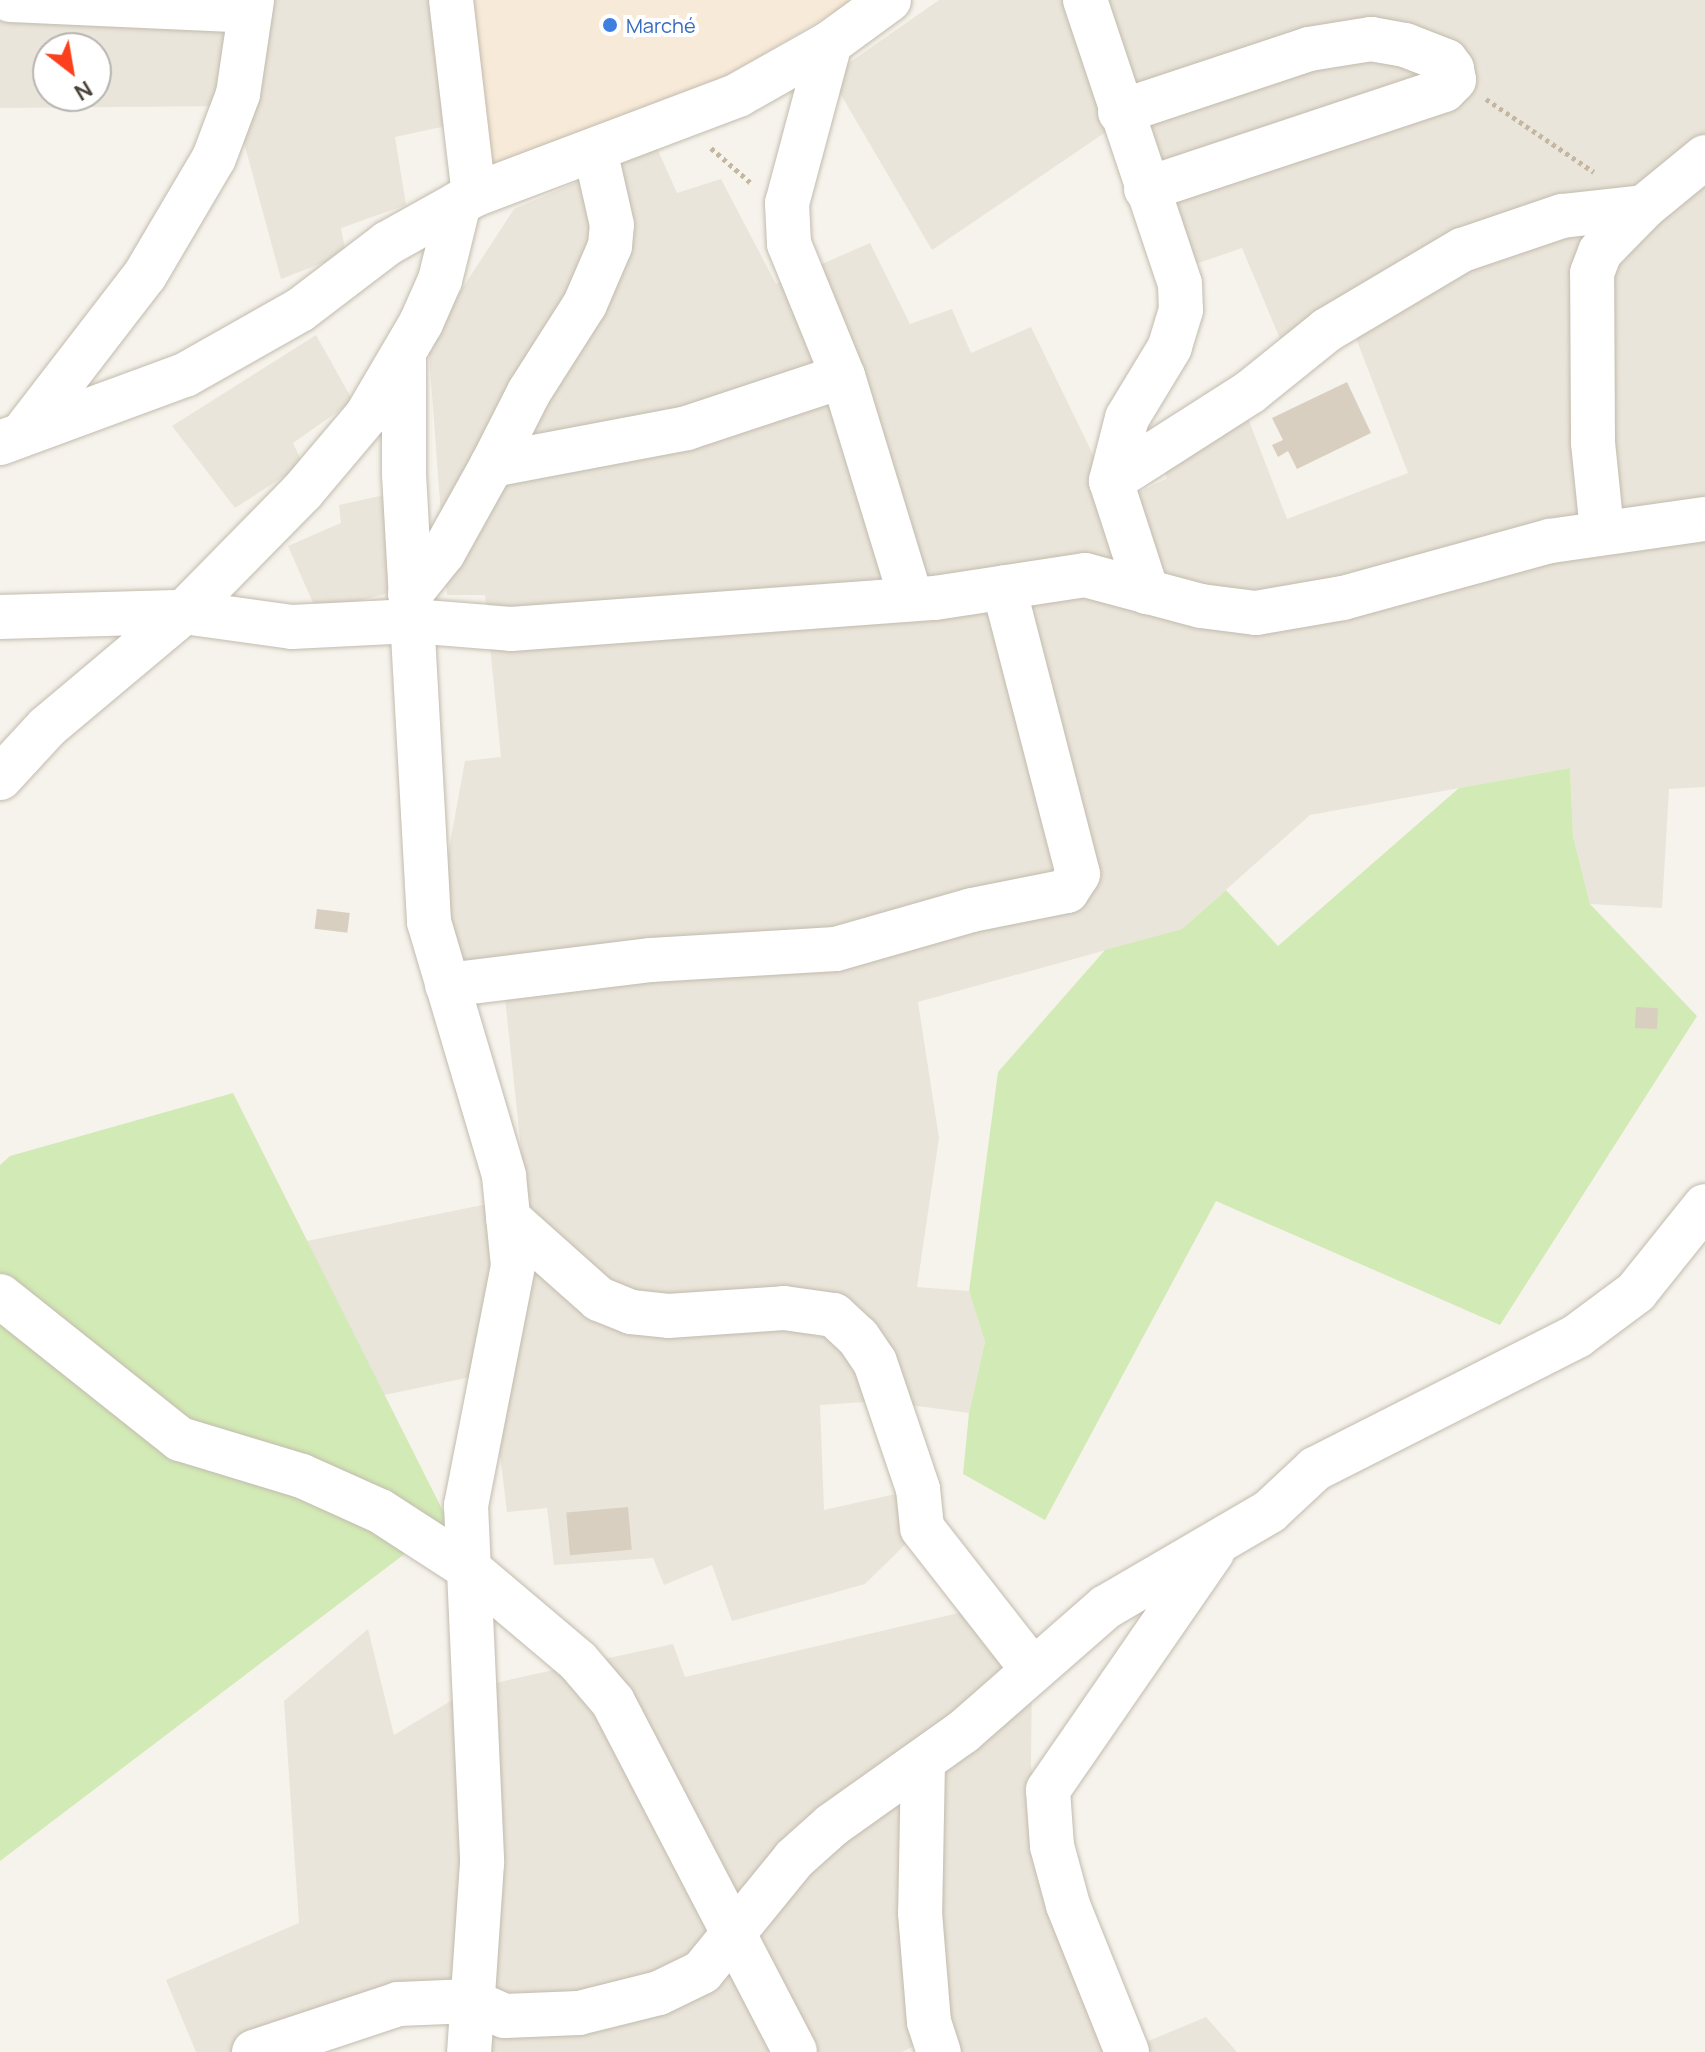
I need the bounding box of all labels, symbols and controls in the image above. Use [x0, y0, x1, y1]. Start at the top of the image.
place label: Marché [626, 13, 696, 37]
marker: Marché [601, 16, 619, 34]
north arrow [32, 32, 112, 112]
text: N [69, 74, 98, 108]

